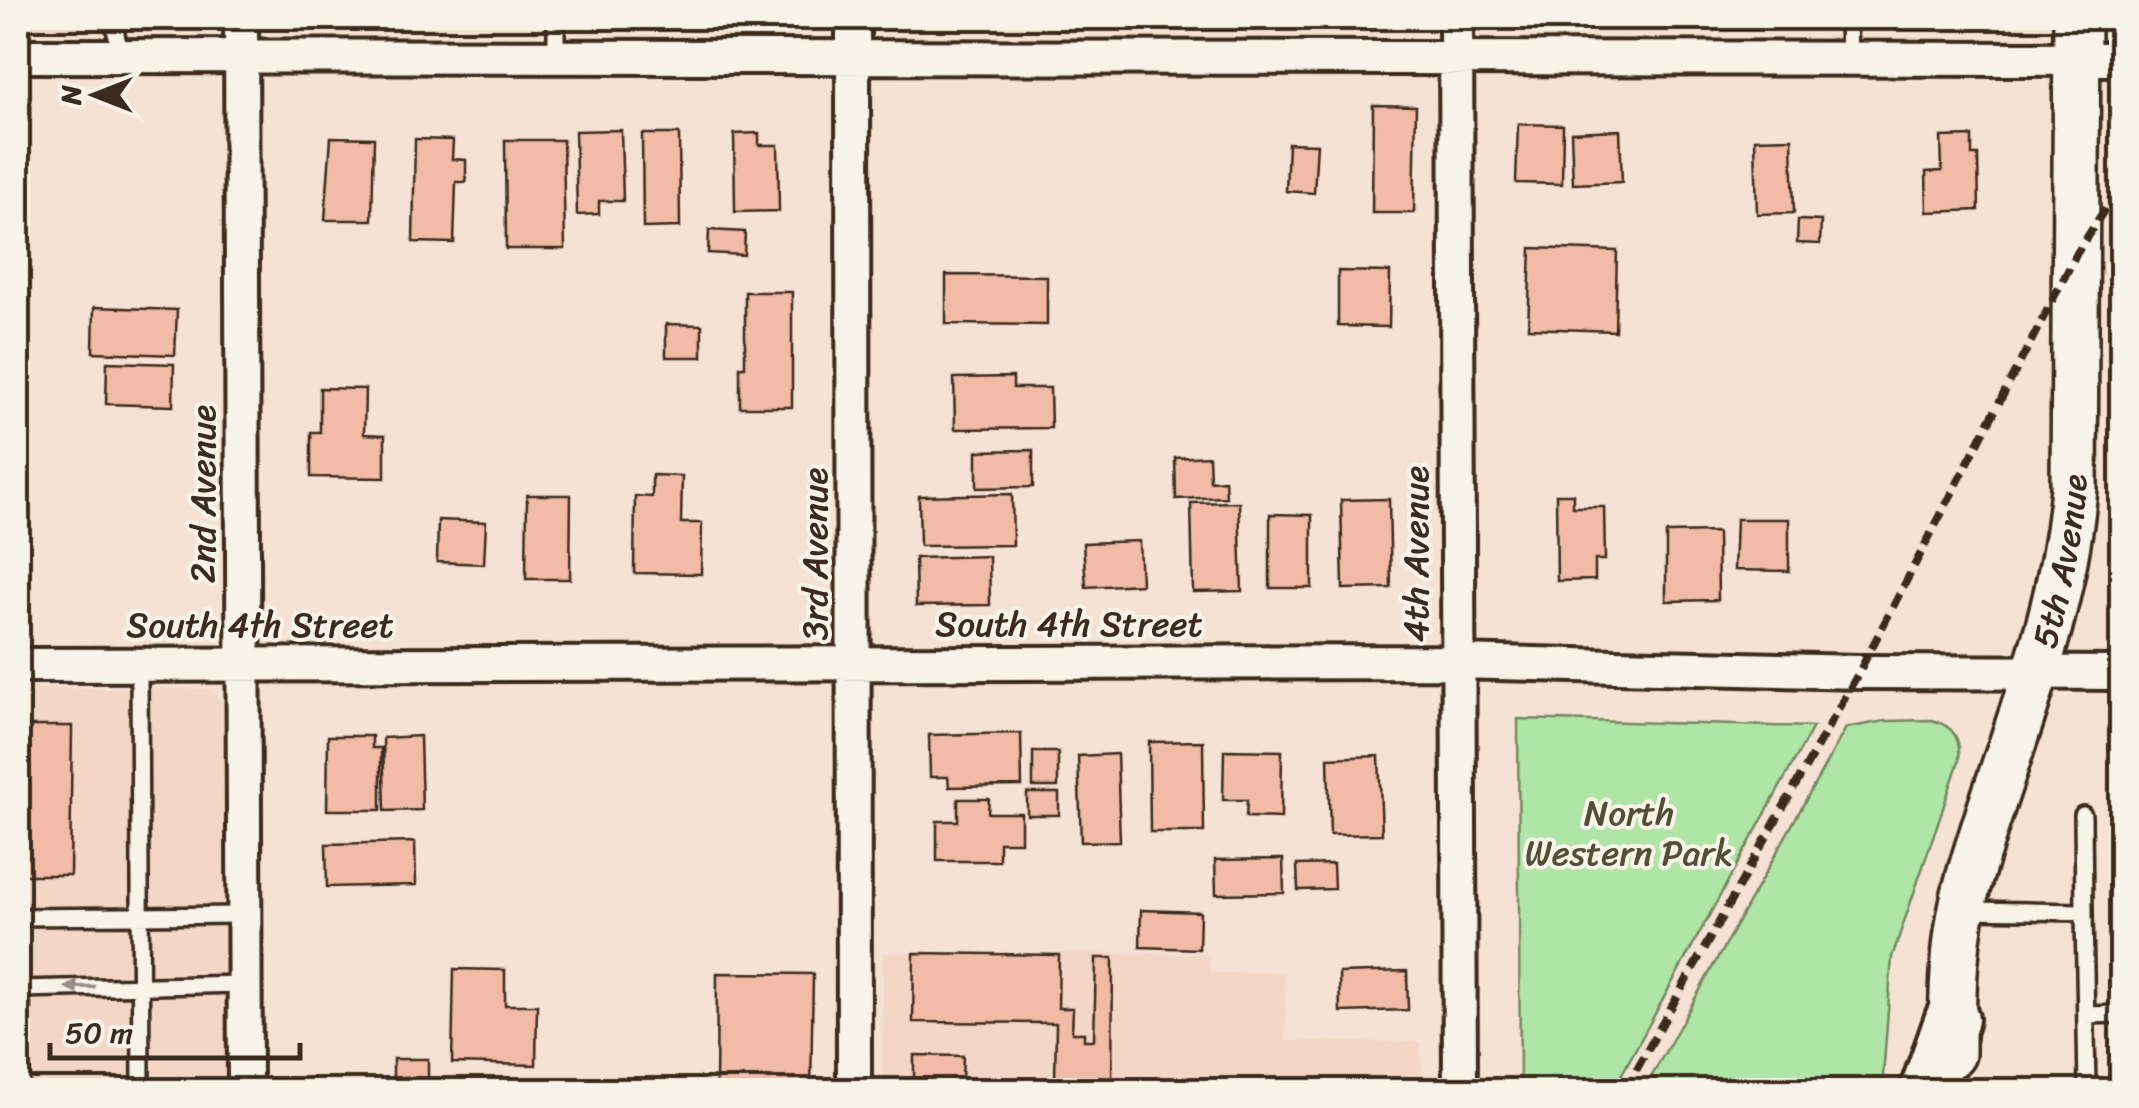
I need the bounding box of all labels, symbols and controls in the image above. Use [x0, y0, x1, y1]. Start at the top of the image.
north arrow [45, 45, 145, 145]
text: N [46, 85, 95, 106]
street label: 2nd Avenue [172, 405, 234, 583]
street label: 4th Avenue [1385, 466, 1447, 642]
street label: 3rd Avenue [784, 467, 846, 640]
street label: 5th Avenue [2013, 474, 2105, 655]
street label: South 4th Street [935, 593, 1203, 655]
street label: South 4th Street [126, 594, 394, 656]
park label: North Western Park [1525, 782, 1733, 884]
one-way arrow [64, 980, 96, 996]
scale bar [50, 998, 300, 1060]
text: 50 m [65, 1006, 133, 1060]

